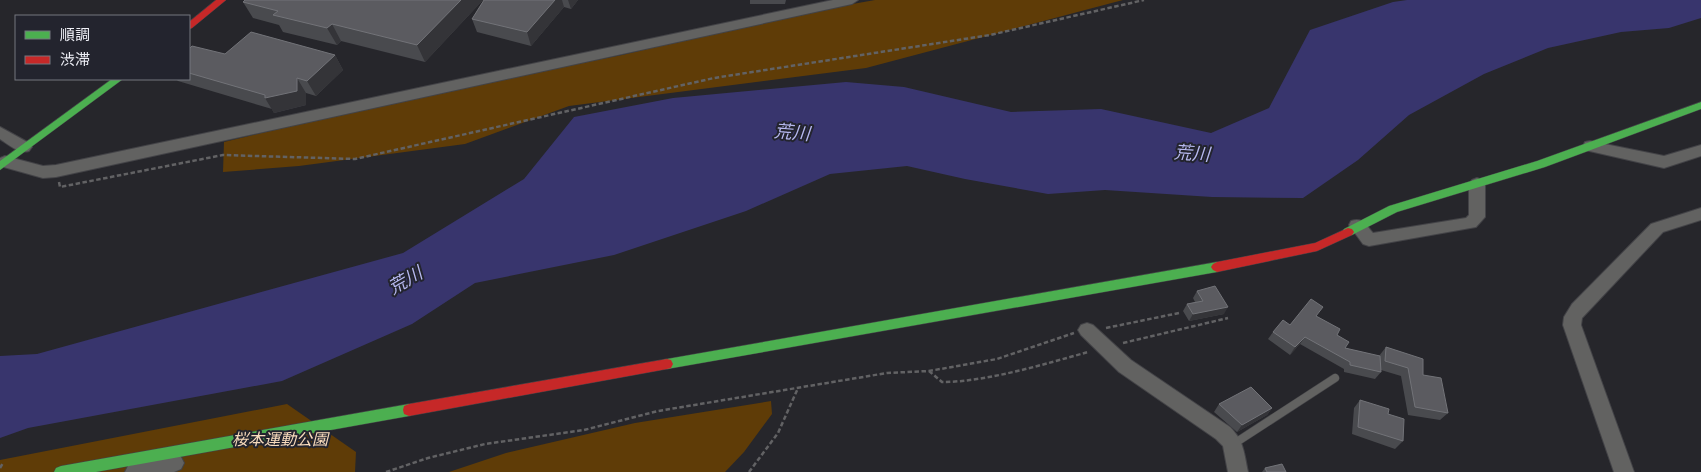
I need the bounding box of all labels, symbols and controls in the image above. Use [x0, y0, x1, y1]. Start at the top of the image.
legend [15, 15, 190, 80]
text: 順調 [60, 26, 90, 44]
text: 渋滞 [60, 51, 90, 69]
water label: 荒川 [773, 120, 813, 144]
water label: 荒川 [1173, 141, 1213, 165]
water label: 荒川 [384, 261, 428, 298]
park label: 桜本運動公園 [232, 430, 330, 449]

